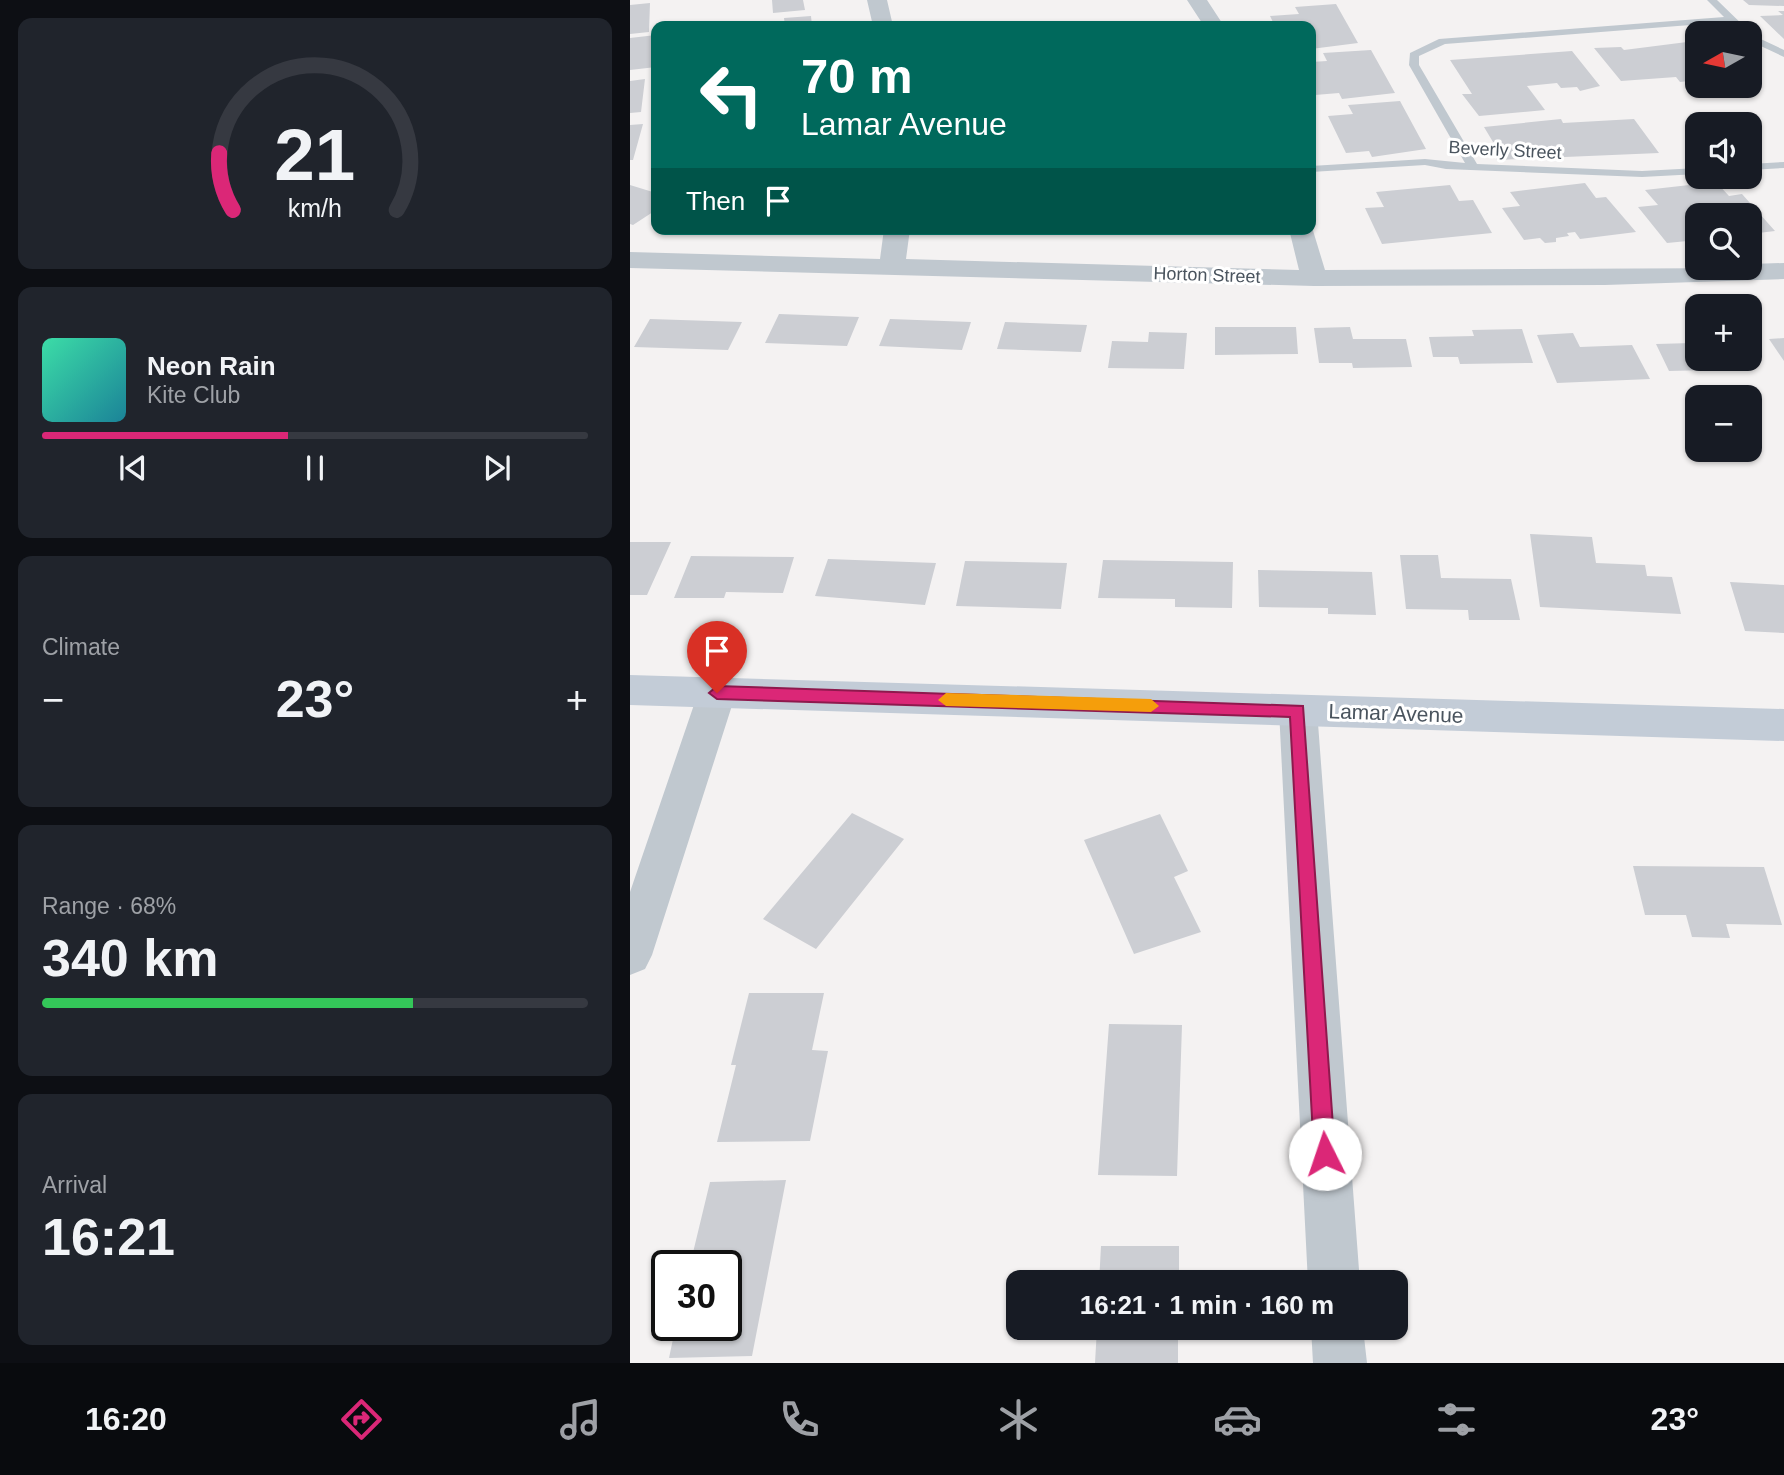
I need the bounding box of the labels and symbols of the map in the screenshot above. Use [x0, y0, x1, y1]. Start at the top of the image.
north arrow [1685, 21, 1762, 98]
street label: Beverly Street [1448, 137, 1562, 163]
street label: Horton Street [1153, 263, 1261, 287]
pin [687, 621, 747, 693]
street label: Lamar Avenue [1328, 699, 1464, 727]
position arrow [1288, 1117, 1362, 1191]
speed limit sign: 30 [651, 1250, 742, 1341]

